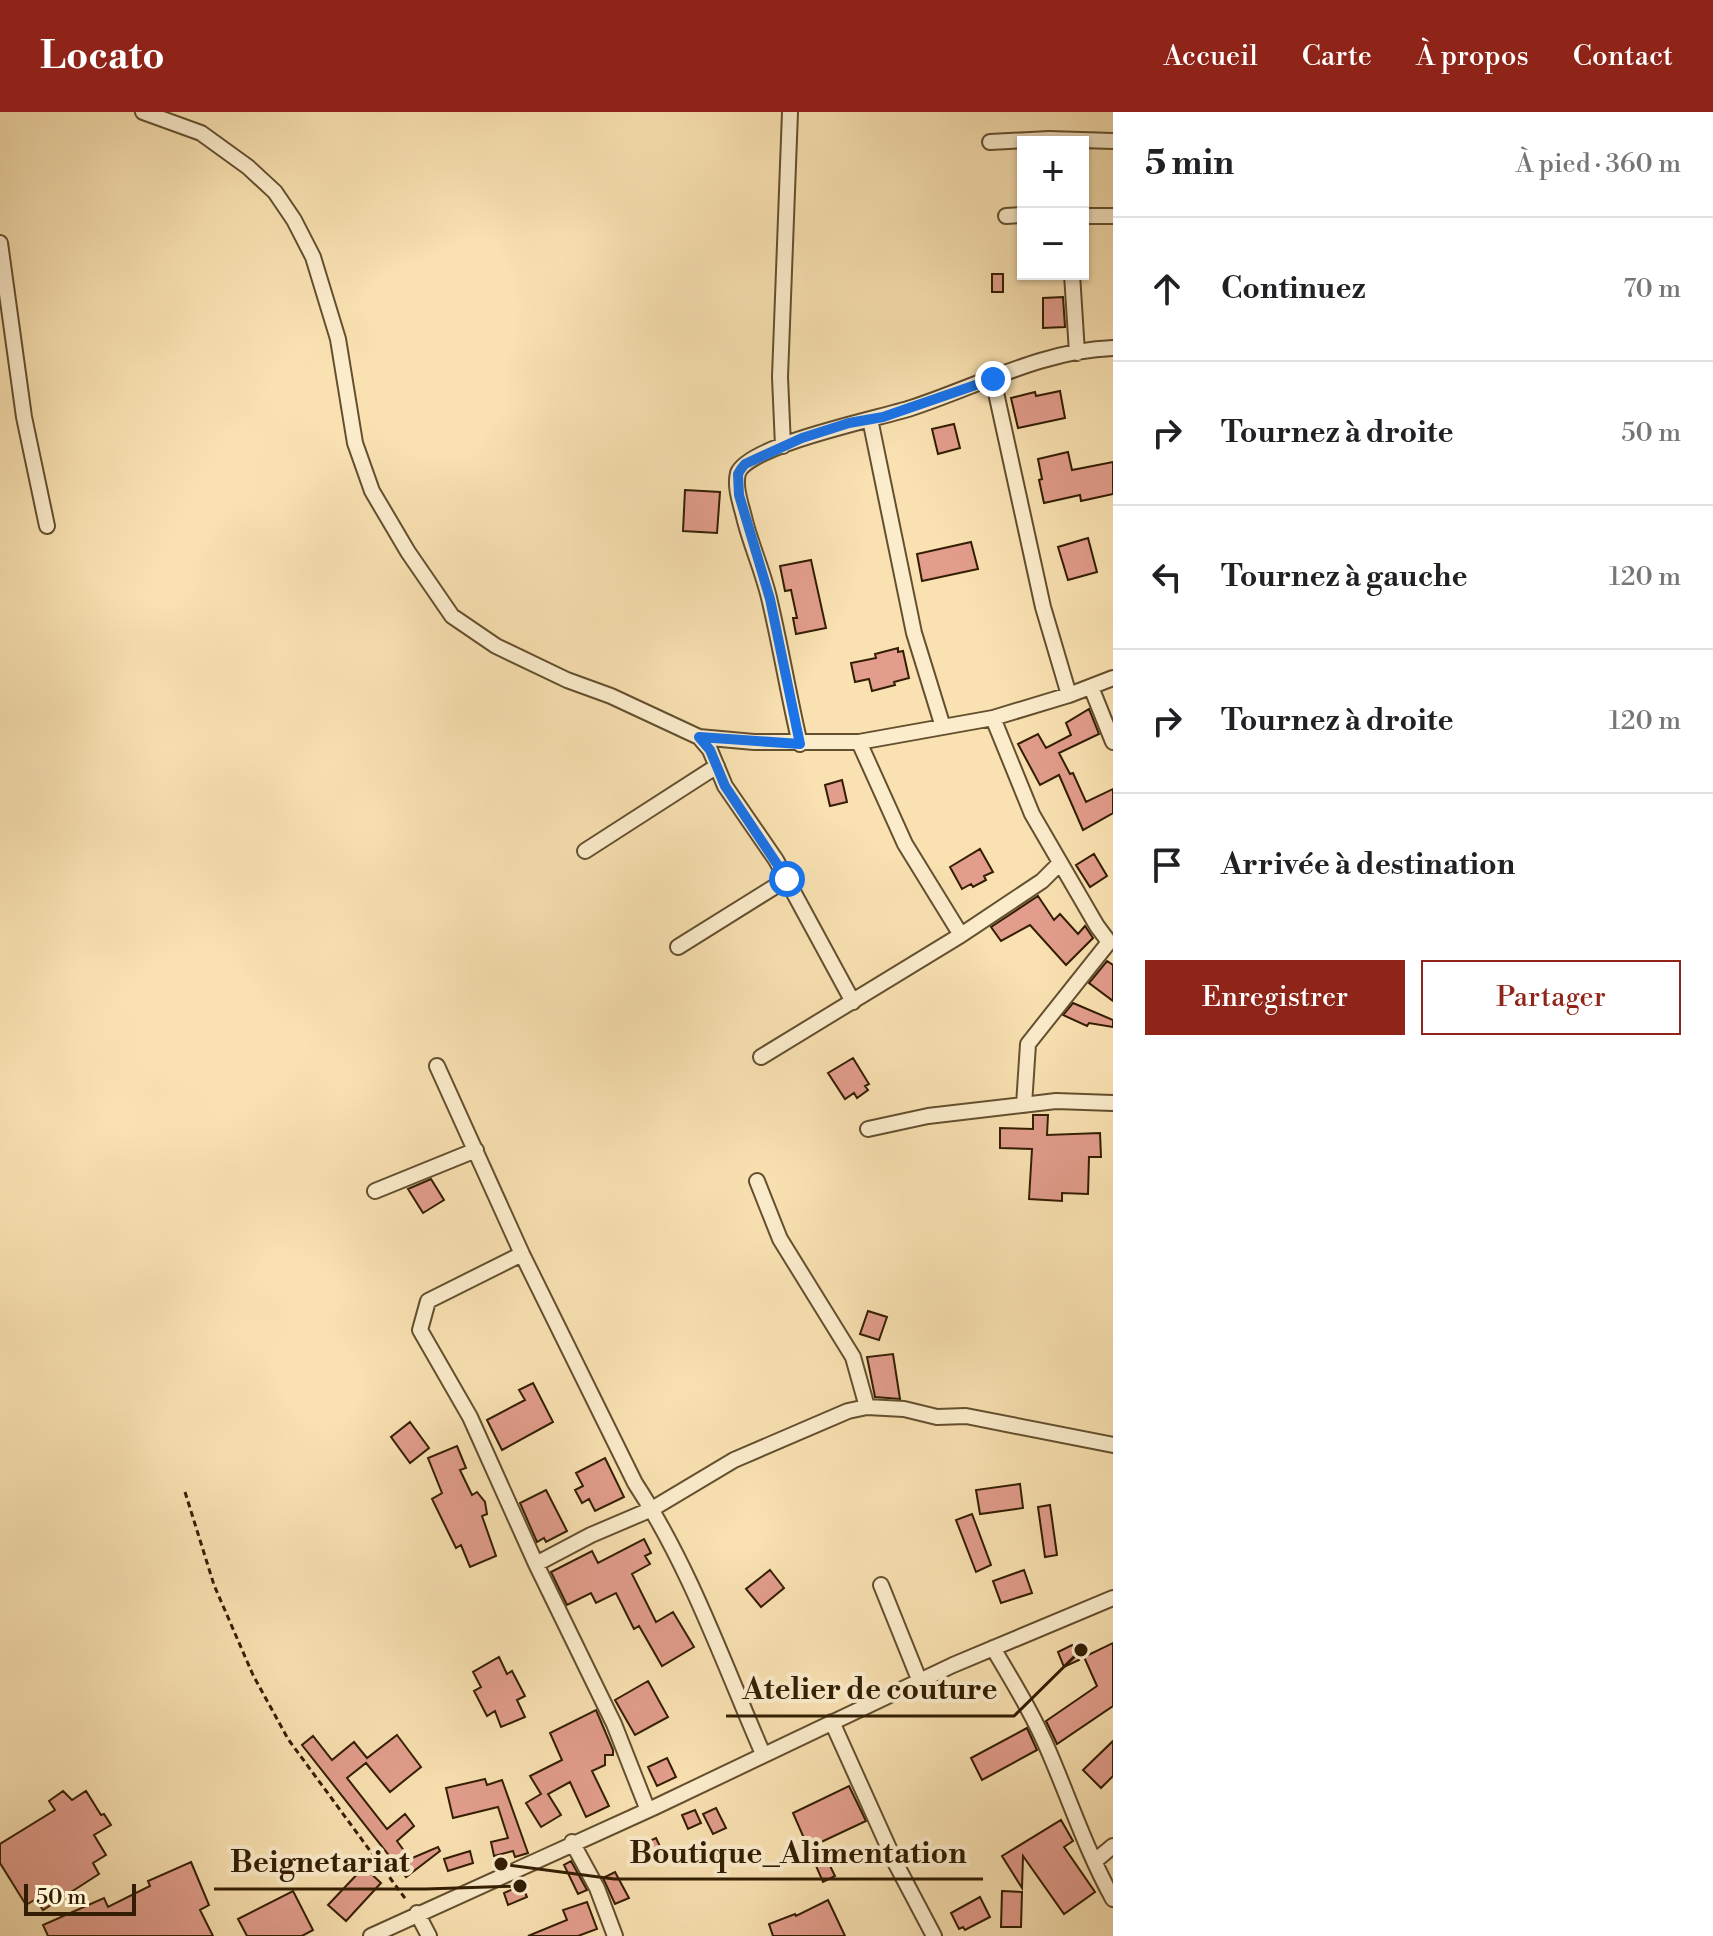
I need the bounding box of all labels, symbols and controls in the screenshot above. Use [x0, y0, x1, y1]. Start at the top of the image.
text: Locato [40, 33, 165, 80]
text: Accueil [1163, 39, 1258, 74]
text: Carte [1302, 39, 1372, 74]
text: À propos [1416, 39, 1529, 74]
text: Contact [1573, 39, 1673, 74]
map controls [1017, 136, 1089, 280]
button: + [1017, 136, 1089, 208]
text: 5 min [1145, 143, 1234, 185]
text: À pied · 360 m [1516, 148, 1681, 180]
button: − [1017, 208, 1089, 280]
icon: ahead [1145, 267, 1189, 311]
text: Continuez [1221, 270, 1366, 308]
text: 70 m [1623, 273, 1681, 305]
route end [975, 361, 1011, 397]
icon: right [1145, 411, 1189, 455]
text: Tournez à droite [1221, 414, 1454, 452]
text: 50 m [1621, 417, 1681, 449]
icon: left [1145, 555, 1189, 599]
text: Tournez à gauche [1221, 558, 1468, 596]
text: 120 m [1609, 561, 1681, 593]
icon: right [1145, 699, 1189, 743]
text: Tournez à droite [1221, 702, 1454, 740]
text: 120 m [1609, 705, 1681, 737]
icon: arrive [1145, 843, 1189, 887]
text: Arrivée à destination [1221, 846, 1515, 884]
route start [769, 861, 805, 897]
button: Enregistrer [1145, 960, 1405, 1035]
button: Partager [1421, 960, 1681, 1035]
callout: Atelier de couture [726, 1662, 1014, 1716]
text: Atelier de couture [741, 1671, 998, 1709]
callout: Boutique_Alimentation [614, 1825, 983, 1879]
callout: Beignetariat [214, 1835, 426, 1889]
text: Boutique_Alimentation [629, 1835, 967, 1873]
text: Beignetariat [230, 1844, 410, 1882]
scale bar [24, 1880, 136, 1916]
text: 50 m [36, 1884, 87, 1911]

